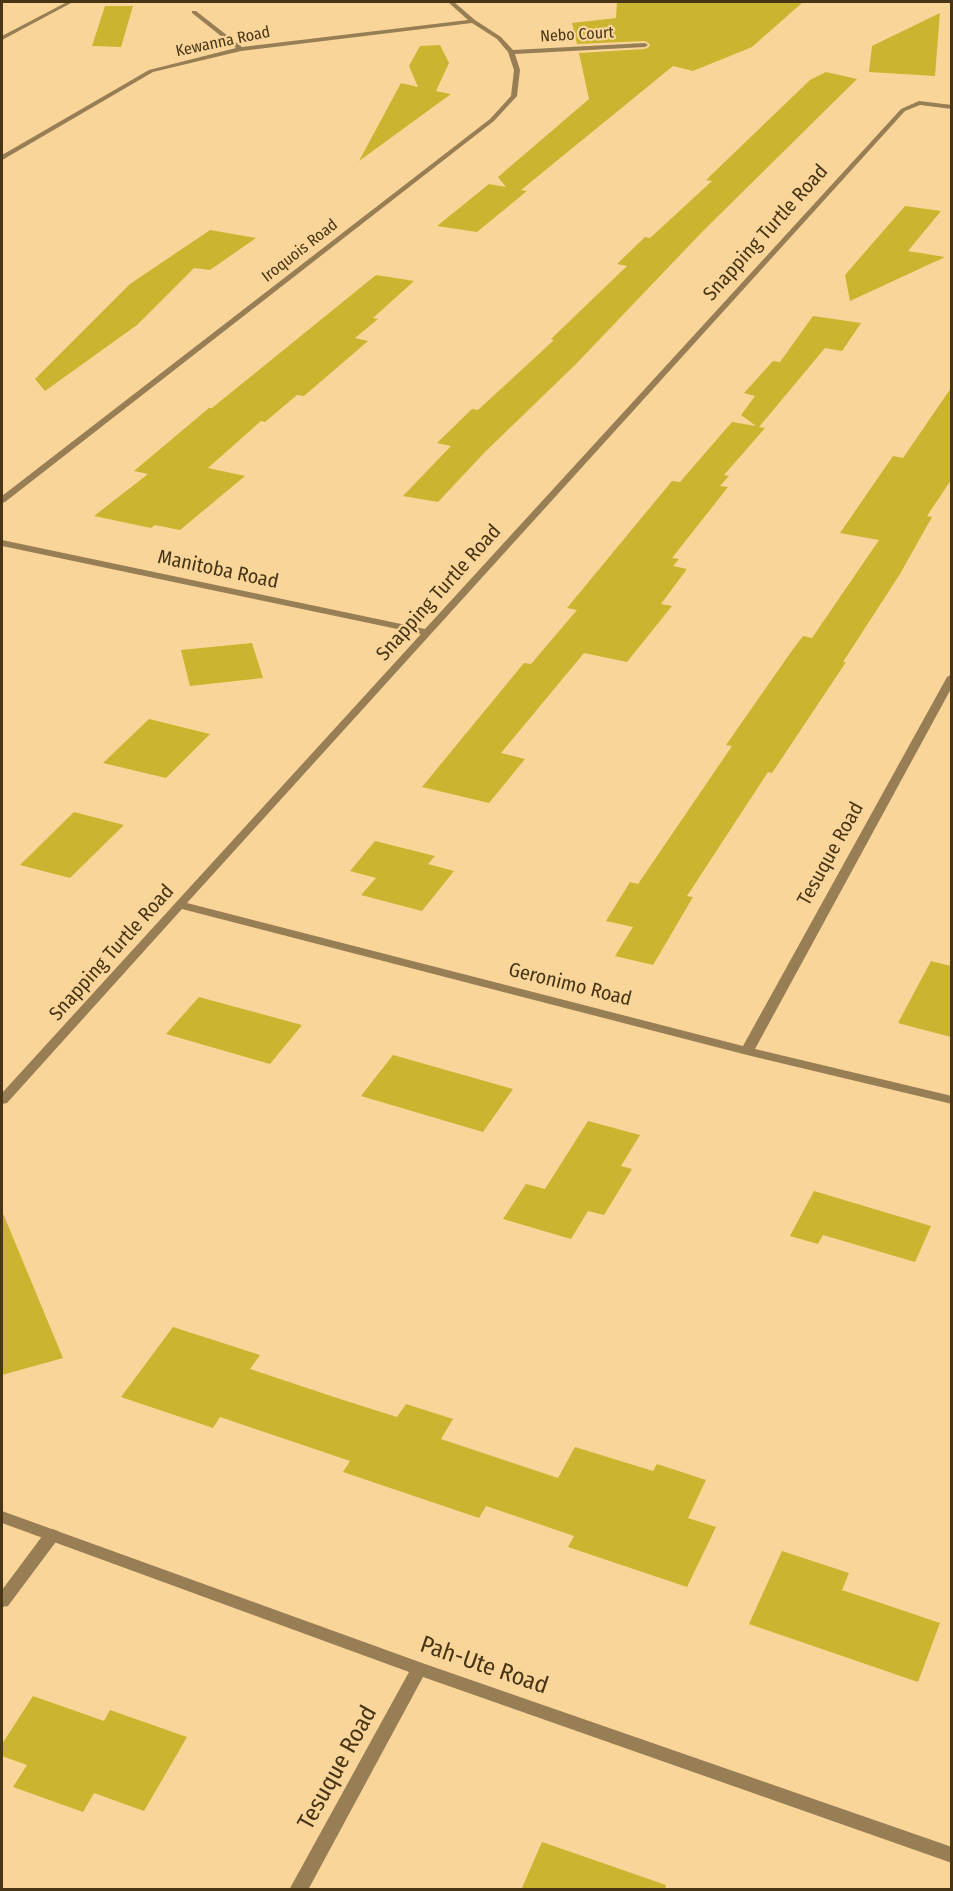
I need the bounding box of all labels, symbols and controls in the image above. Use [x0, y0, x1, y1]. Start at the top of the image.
street label: Kewanna Road [174, 23, 272, 61]
street label: Nebo Court [540, 23, 614, 47]
street label: Snapping Turtle Road [699, 160, 833, 306]
street label: Iroquois Road [258, 215, 342, 287]
street label: Snapping Turtle Road [372, 520, 506, 666]
street label: Manitoba Road [155, 545, 281, 595]
street label: Tesuque Road [793, 798, 869, 910]
street label: Snapping Turtle Road [45, 880, 179, 1026]
street label: Geronimo Road [506, 958, 634, 1012]
street label: Pah-Ute Road [416, 1631, 552, 1701]
street label: Tesuque Road [292, 1701, 384, 1835]

